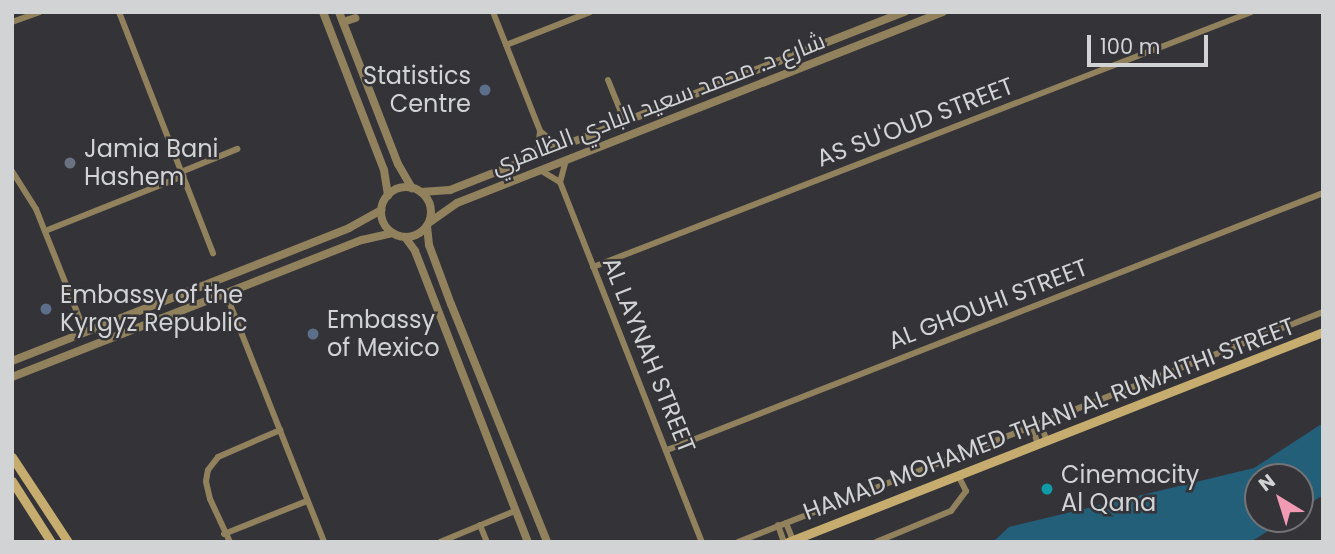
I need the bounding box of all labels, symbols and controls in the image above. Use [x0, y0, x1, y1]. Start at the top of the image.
scale bar [1090, 21, 1211, 65]
street label: شارع د. محمد سعيد البادي الظاهري [487, 26, 829, 180]
text: 100 m [1100, 32, 1160, 61]
place label: Statistics Centre [363, 62, 471, 118]
street label: AS SU'OUD STREET [813, 71, 1017, 173]
marker: Statistics Centre [477, 82, 493, 98]
place label: Jamia Bani Hashem [84, 135, 218, 191]
marker: Jamia Bani Hashem [62, 155, 78, 171]
street label: AL LAYNAH STREET [597, 253, 701, 457]
street label: AL GHOUHI STREET [884, 253, 1092, 355]
place label: Embassy of the Kyrgyz Republic [60, 281, 248, 337]
marker: Embassy of the Kyrgyz Republic [38, 301, 54, 317]
place label: Embassy of Mexico [327, 306, 440, 362]
street label: HAMAD MOHAMED THANI AL RUMAITHI STREET [799, 312, 1299, 526]
marker: Embassy of Mexico [305, 326, 321, 342]
place label: Cinemacity Al Qana [1061, 461, 1199, 517]
north arrow [1244, 463, 1314, 533]
marker: Cinemacity Al Qana [1039, 481, 1055, 497]

